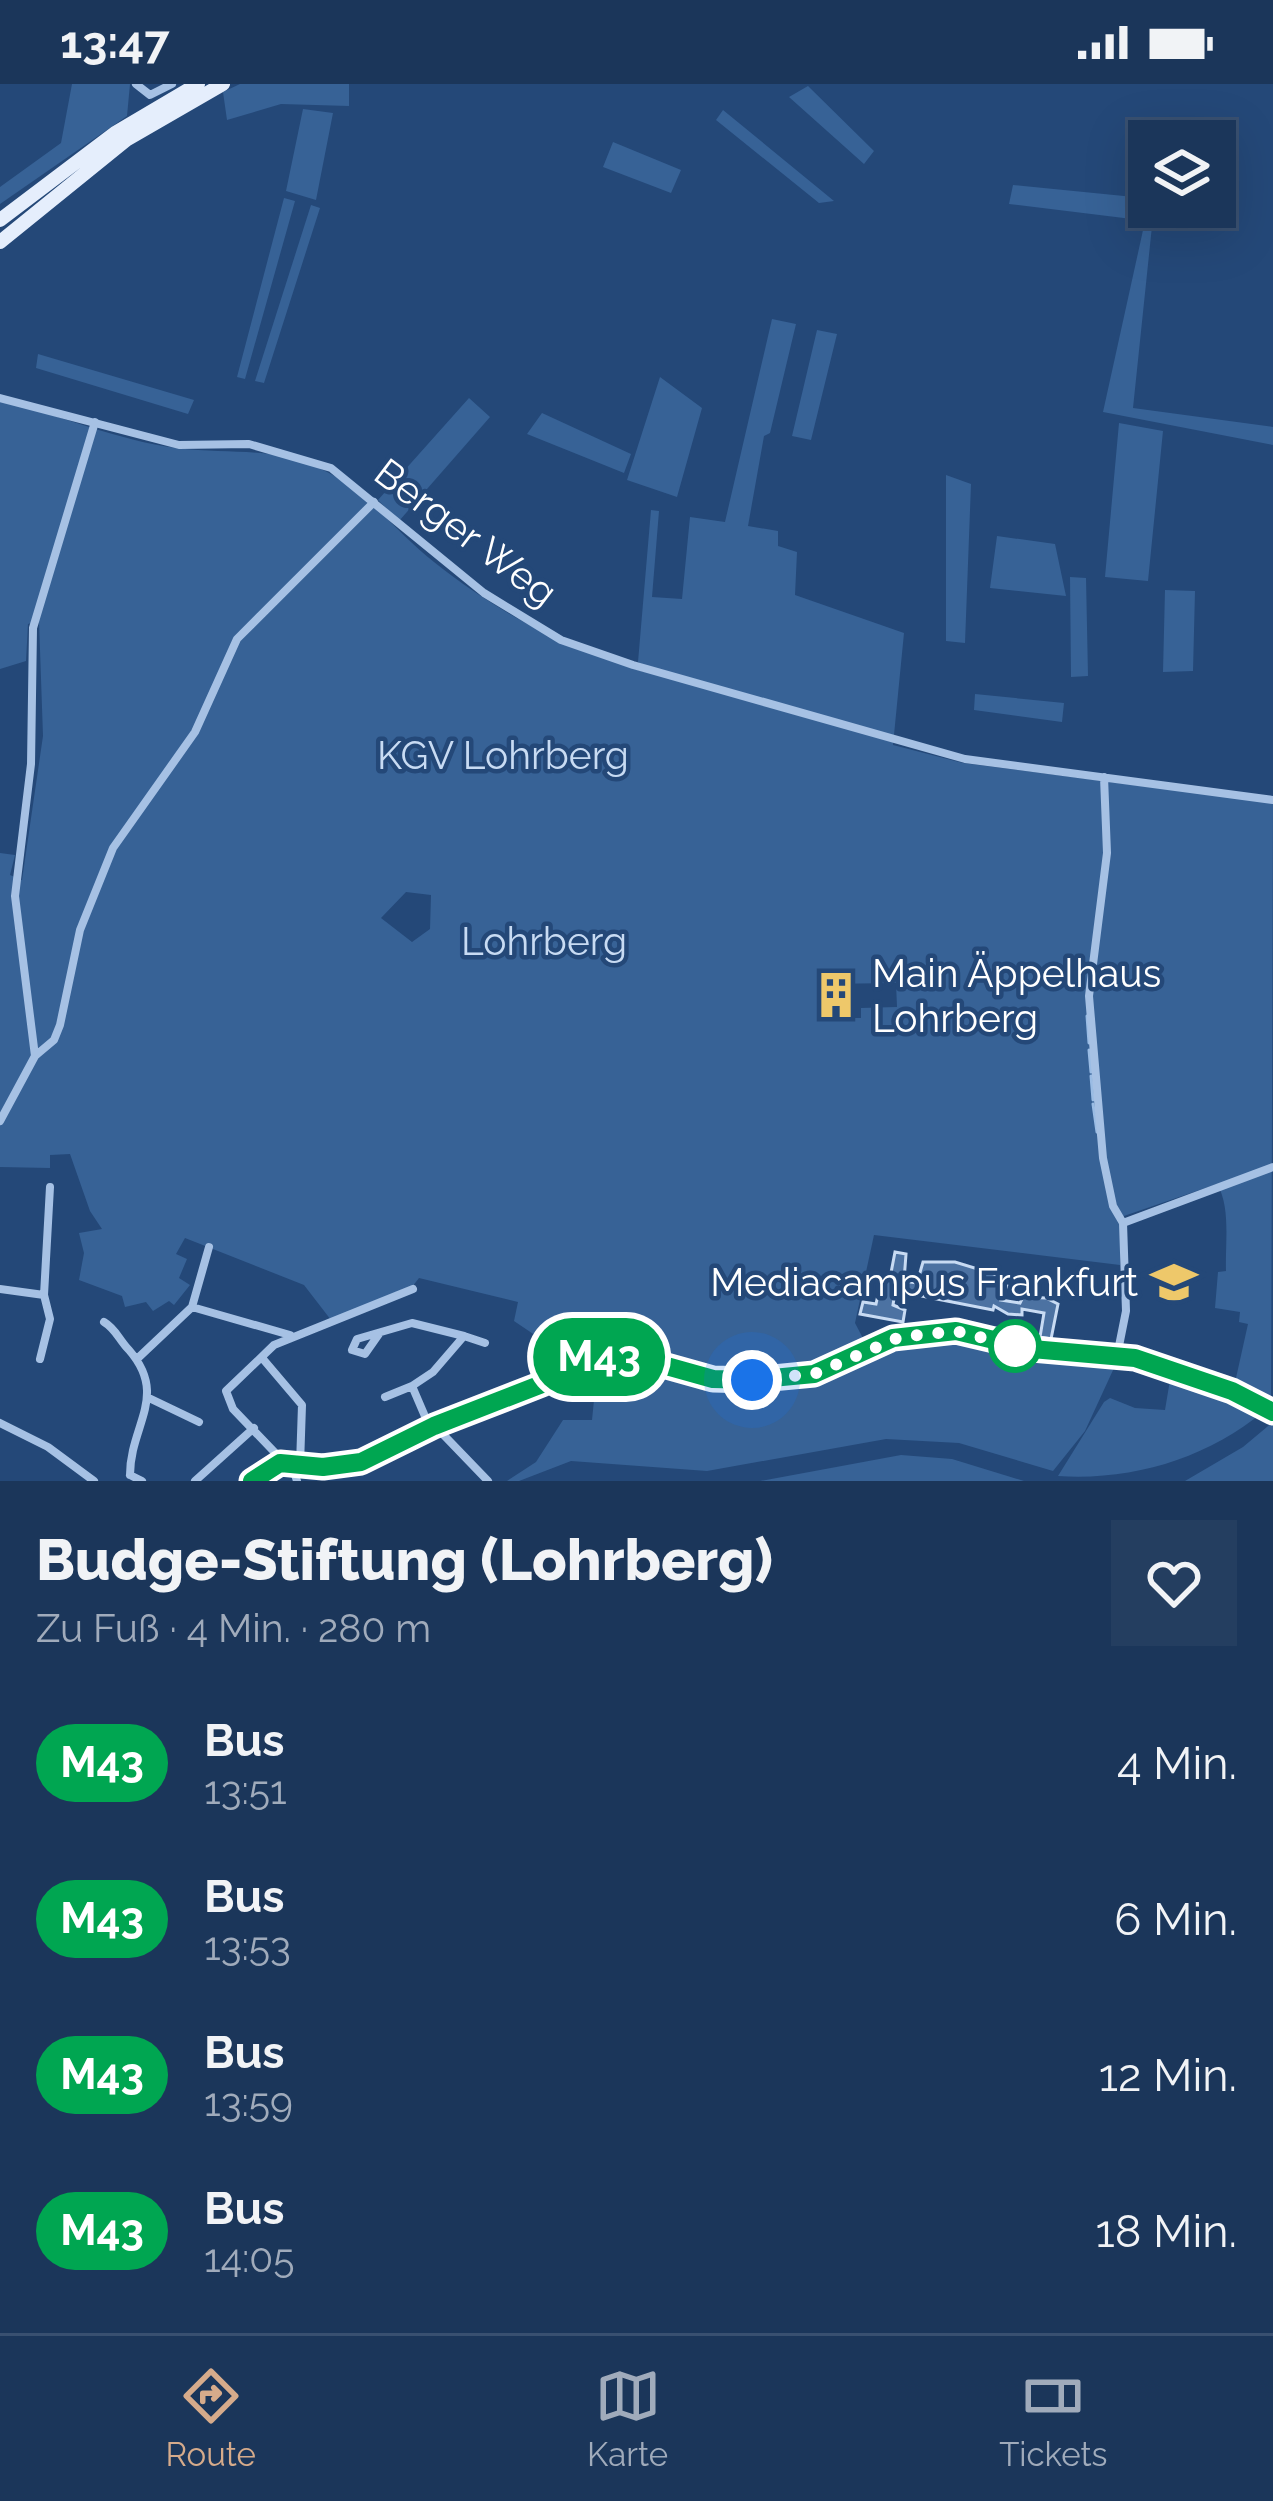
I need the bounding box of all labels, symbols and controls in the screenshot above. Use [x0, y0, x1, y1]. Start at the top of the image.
text: 13:47 [60, 16, 169, 69]
map controls [1128, 120, 1236, 228]
button: layers [1128, 120, 1236, 228]
street label: Berger Weg [366, 449, 566, 615]
park label: KGV Lohrberg [377, 732, 629, 778]
park label: Lohrberg [461, 918, 627, 964]
place label: Main Äppelhaus Lohrberg [872, 950, 1161, 1041]
building icon: Main Äppelhaus Lohrberg [811, 970, 861, 1020]
school or university icon: Mediacampus Frankfurt [1149, 1257, 1199, 1307]
place label: Mediacampus Frankfurt [710, 1259, 1138, 1305]
line badge: M43 [530, 1318, 668, 1396]
unlabelled marker [990, 1321, 1040, 1371]
text: M43 [557, 1332, 641, 1381]
your location [722, 1350, 782, 1410]
button: heart [1111, 1520, 1237, 1646]
text: Budge-Stiftung (Lohrberg) [36, 1526, 773, 1593]
text: Zu Fuß · 4 Min. · 280 m [36, 1605, 431, 1651]
text: Bus [204, 1714, 285, 1767]
text: 4 Min. [1117, 1737, 1237, 1790]
text: M43 [60, 1738, 144, 1787]
text: 13:51 [204, 1767, 287, 1813]
text: Bus [204, 1870, 285, 1923]
text: 6 Min. [1114, 1893, 1237, 1946]
text: M43 [60, 1894, 144, 1943]
text: 13:53 [204, 1923, 291, 1969]
text: Bus [204, 2026, 285, 2079]
text: 12 Min. [1099, 2049, 1237, 2102]
text: M43 [60, 2050, 144, 2099]
text: 13:59 [204, 2079, 293, 2125]
text: Bus [204, 2182, 285, 2235]
text: 18 Min. [1096, 2205, 1237, 2258]
text: M43 [60, 2206, 144, 2255]
text: 14:05 [204, 2235, 294, 2281]
tab: Route [166, 2363, 256, 2474]
tab: Karte [587, 2363, 668, 2474]
tab: Tickets [999, 2363, 1107, 2474]

